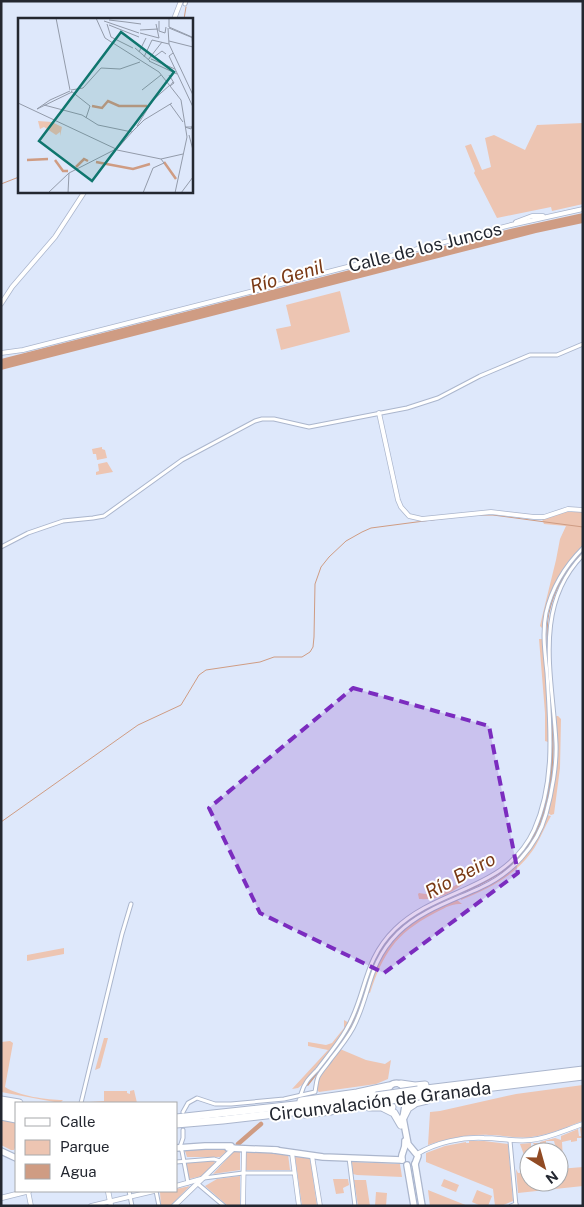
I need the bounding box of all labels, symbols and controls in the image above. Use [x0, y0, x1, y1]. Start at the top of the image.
inset map [18, 18, 192, 192]
street label: Calle de los Juncos [346, 218, 504, 276]
water label: Río Genil [247, 255, 327, 297]
water label: Río Beiro [421, 847, 499, 903]
street label: Circunvalación de Granada [268, 1077, 492, 1125]
legend [15, 1102, 178, 1192]
text: Calle [60, 1113, 96, 1130]
text: Parque [60, 1138, 110, 1155]
north arrow [519, 1142, 569, 1192]
text: Agua [60, 1163, 97, 1180]
text: N [543, 1168, 561, 1187]

